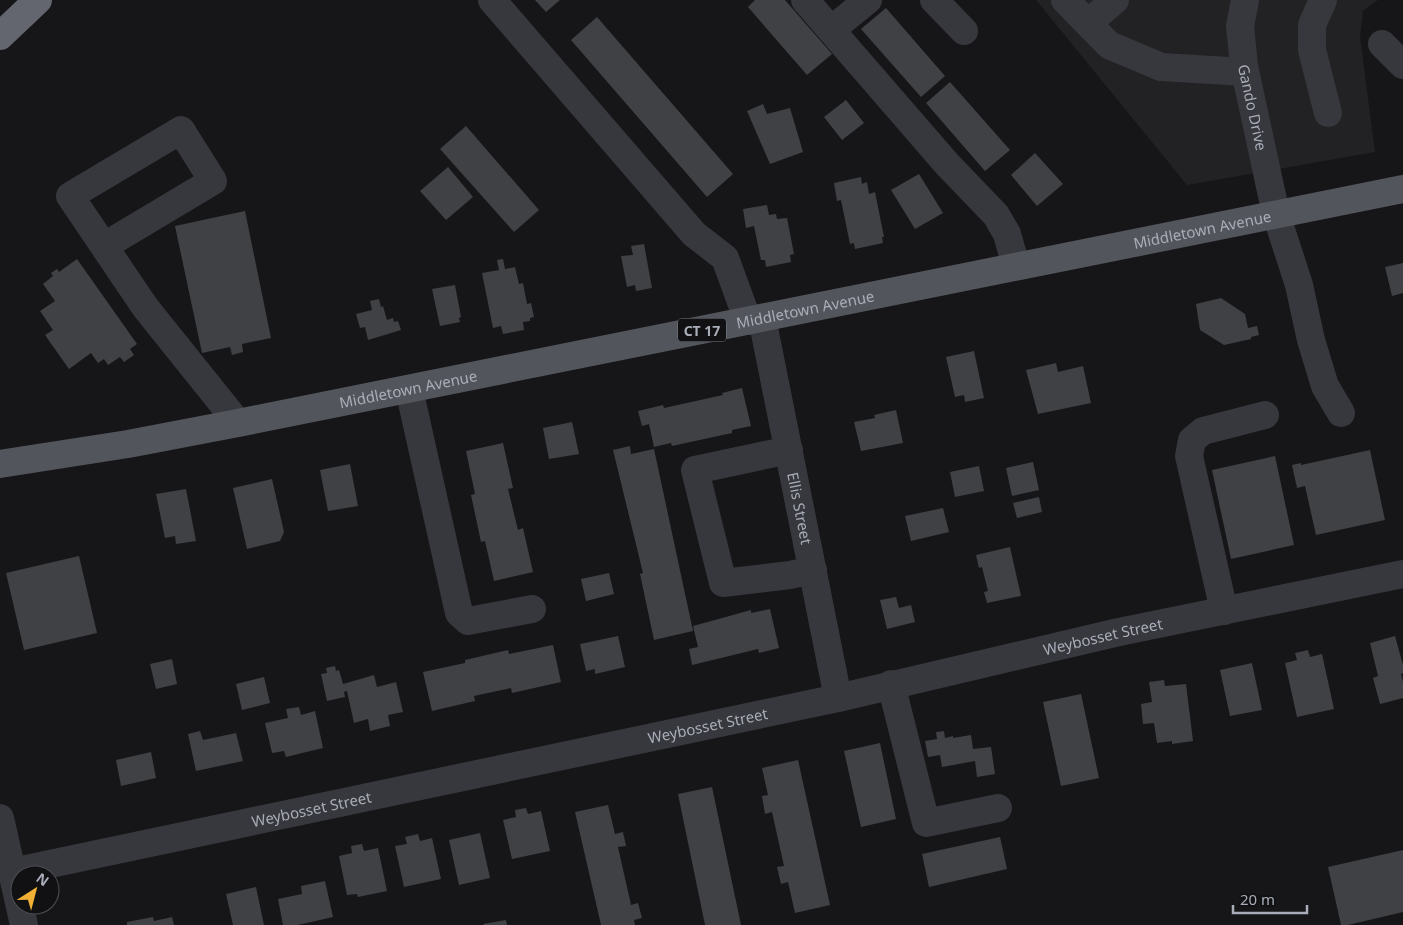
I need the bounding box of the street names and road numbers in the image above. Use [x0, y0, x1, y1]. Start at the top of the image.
street label: Gando Drive [1234, 62, 1272, 152]
street label: Middletown Avenue [1132, 206, 1273, 253]
street label: Middletown Avenue [734, 285, 876, 333]
road number: CT 17 [678, 318, 726, 342]
street label: Middletown Avenue [337, 365, 479, 412]
street label: Ellis Street [783, 470, 817, 547]
street label: Weybosset Street [1041, 613, 1165, 660]
street label: Weybosset Street [646, 703, 770, 748]
street label: Weybosset Street [250, 786, 374, 831]

